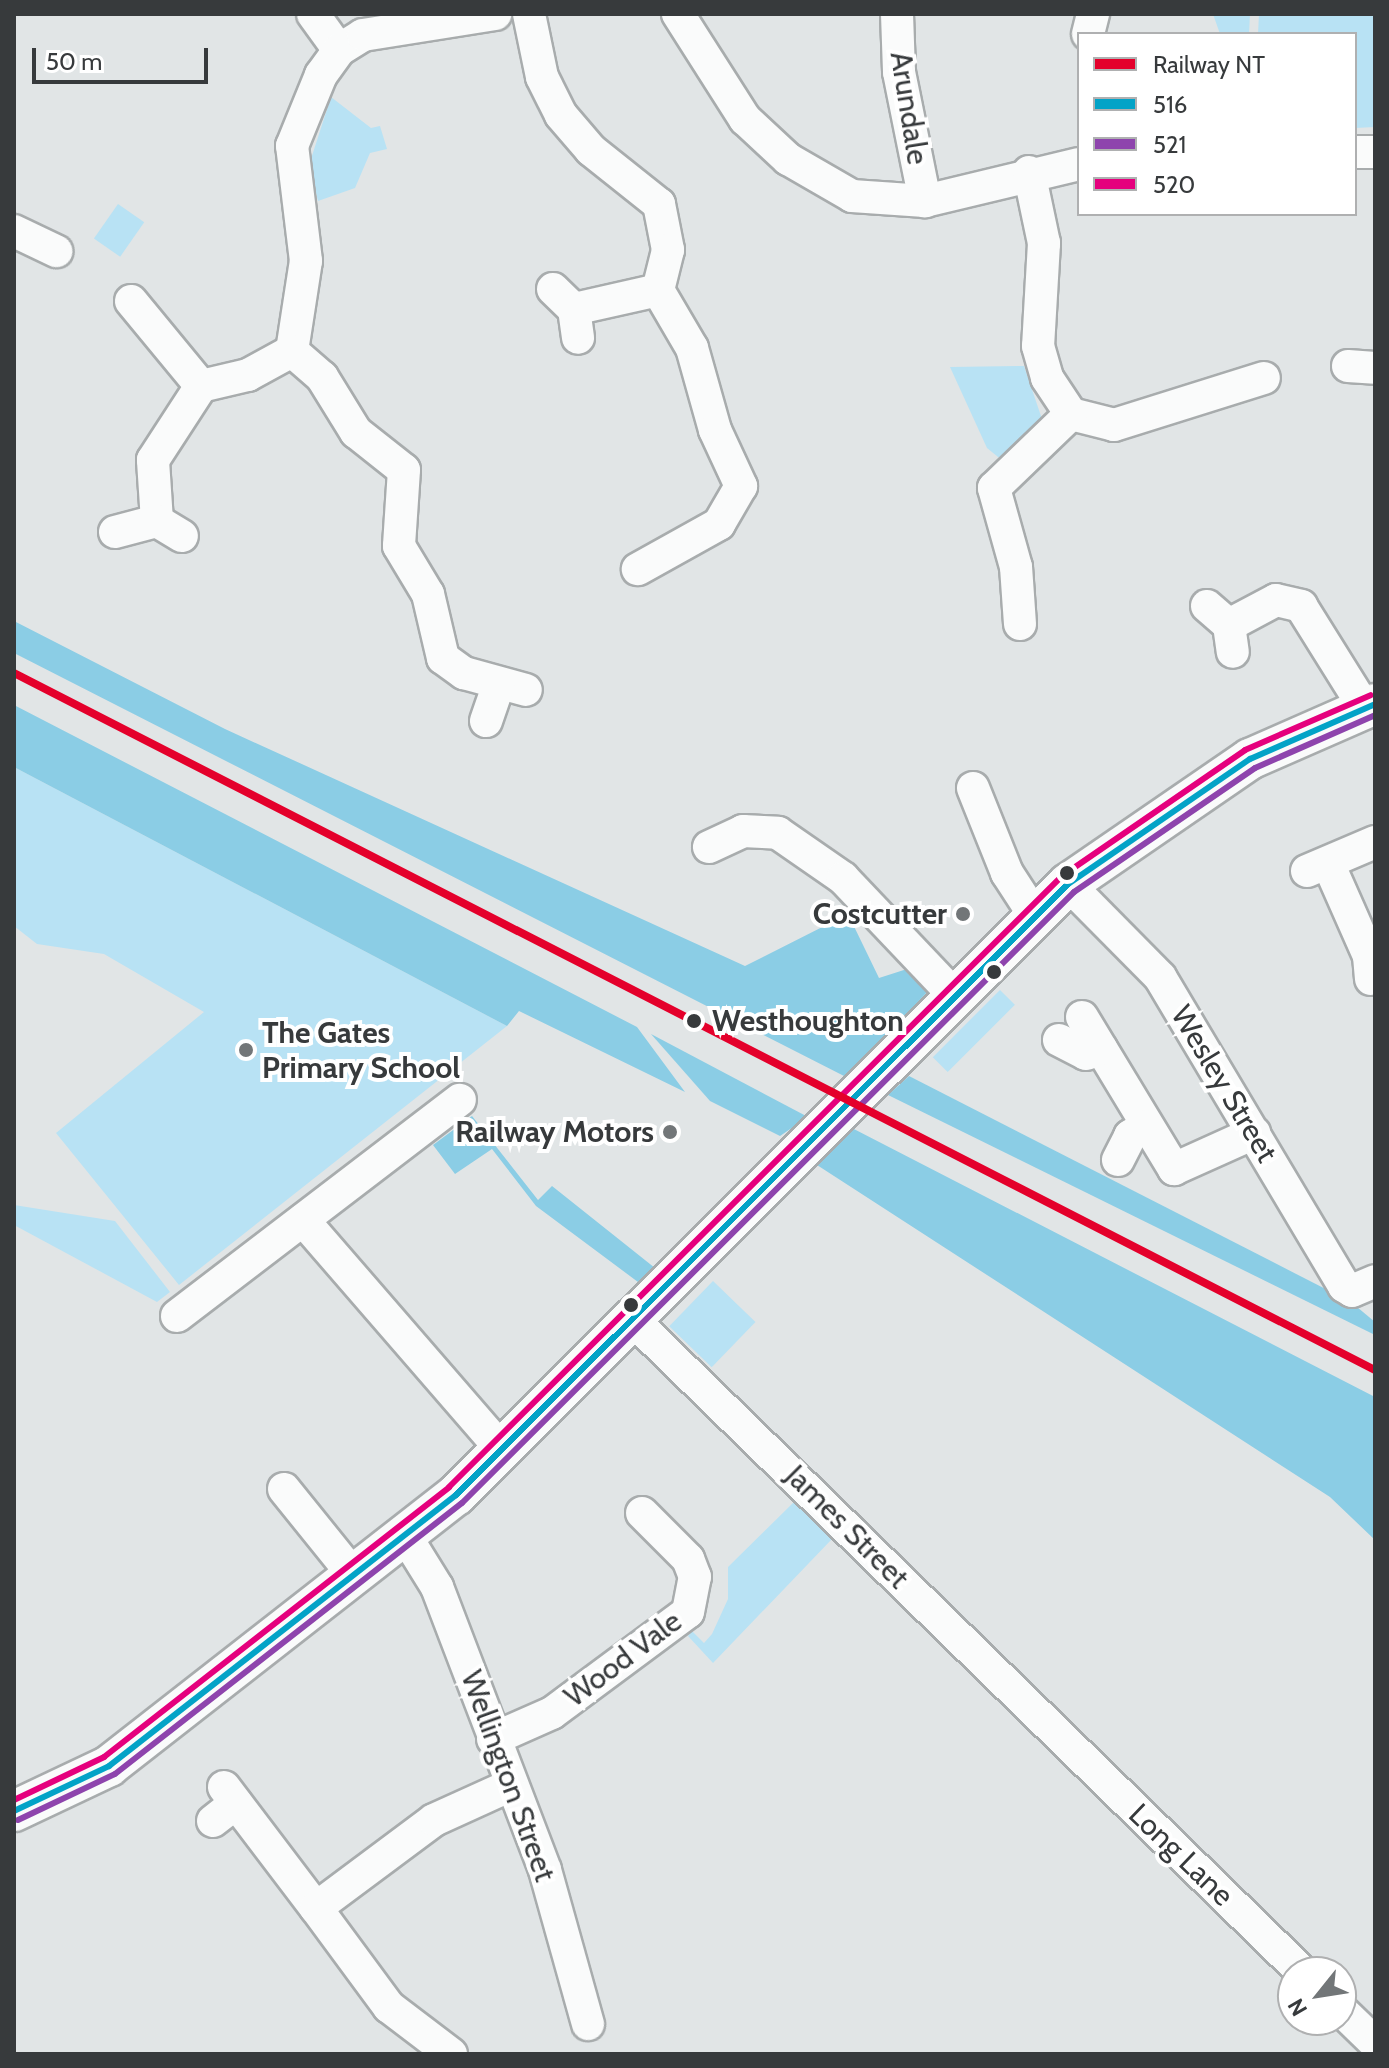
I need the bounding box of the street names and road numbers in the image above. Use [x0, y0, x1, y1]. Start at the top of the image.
street label: Arundale [882, 49, 936, 167]
street label: Wesley Street [1163, 999, 1285, 1169]
street label: James Street [778, 1458, 916, 1596]
street label: Wood Vale [557, 1603, 689, 1715]
street label: Wellington Street [453, 1666, 563, 1886]
street label: Long Lane [1121, 1796, 1241, 1914]

